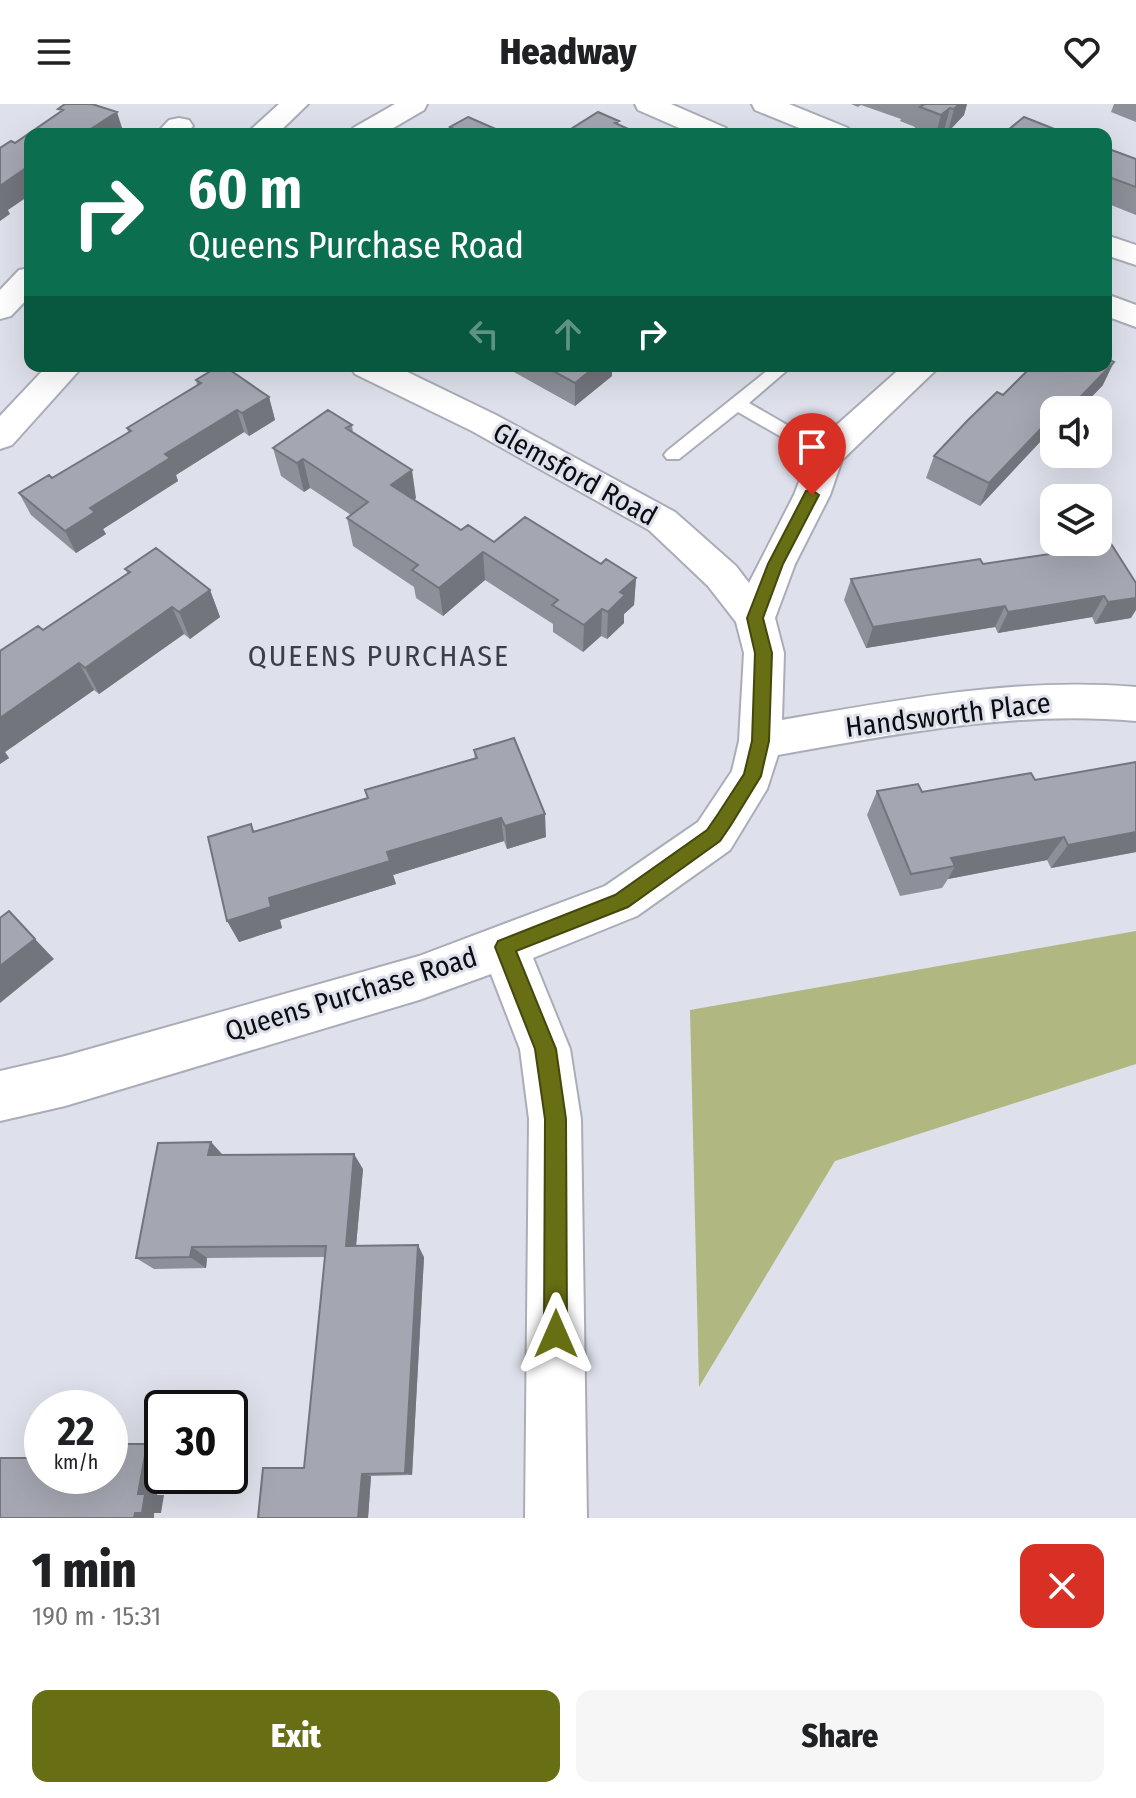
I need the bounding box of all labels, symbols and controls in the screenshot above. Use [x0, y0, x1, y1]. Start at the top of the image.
icon: menu [32, 30, 76, 74]
text: Headway [500, 30, 636, 74]
icon: heart [1060, 30, 1104, 74]
text: 60 m [188, 156, 302, 223]
icon: right [56, 160, 160, 264]
text: Queens Purchase Road [188, 224, 524, 268]
icon: left [462, 312, 506, 356]
icon: ahead [546, 312, 590, 356]
icon: right [630, 312, 674, 356]
map controls [1040, 396, 1112, 556]
button: sound [1040, 396, 1112, 468]
pin [778, 413, 846, 495]
street label: Glemsford Road [487, 415, 663, 533]
icon: arrive [790, 425, 834, 469]
button: layers [1040, 484, 1112, 556]
district label: QUEENS PURCHASE [248, 638, 510, 674]
street label: Handsworth Place [844, 686, 1052, 744]
street label: Queens Purchase Road [221, 940, 481, 1048]
position arrow [514, 1292, 598, 1376]
speed limit sign: 30 [144, 1390, 248, 1494]
text: 22 [57, 1408, 95, 1456]
text: km/h [54, 1450, 98, 1474]
text: 1 min [32, 1542, 136, 1600]
button: close [1020, 1544, 1104, 1628]
text: 190 m · 15:31 [32, 1601, 161, 1632]
button: Exit [32, 1690, 560, 1782]
button: Share [576, 1690, 1104, 1782]

